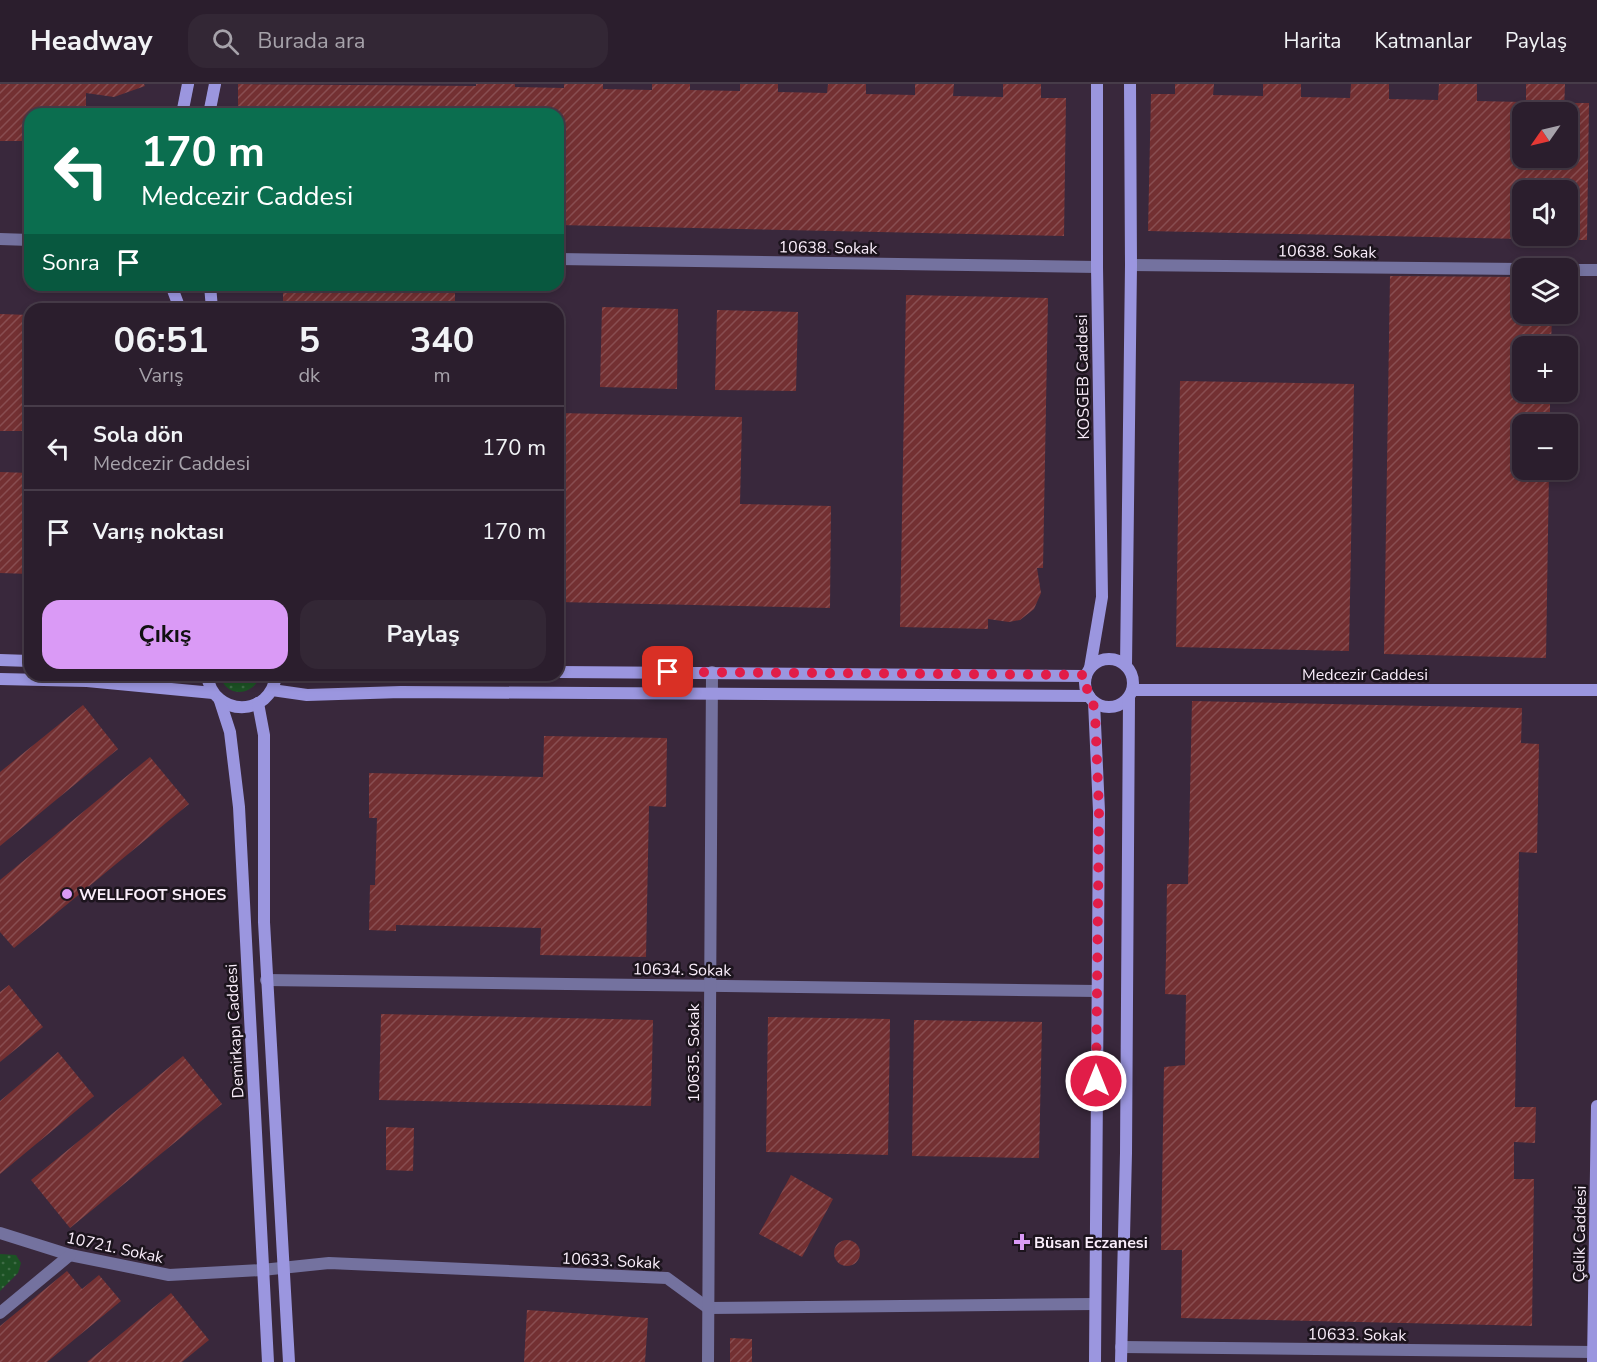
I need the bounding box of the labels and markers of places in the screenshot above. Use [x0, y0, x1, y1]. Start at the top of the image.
pin [642, 646, 693, 697]
place label: WELLFOOT SHOES [79, 884, 226, 906]
marker: WELLFOOT SHOES [60, 887, 74, 901]
place label: Büsan Eczanesi [1034, 1232, 1148, 1254]
marker: Büsan Eczanesi [1015, 1235, 1029, 1249]

